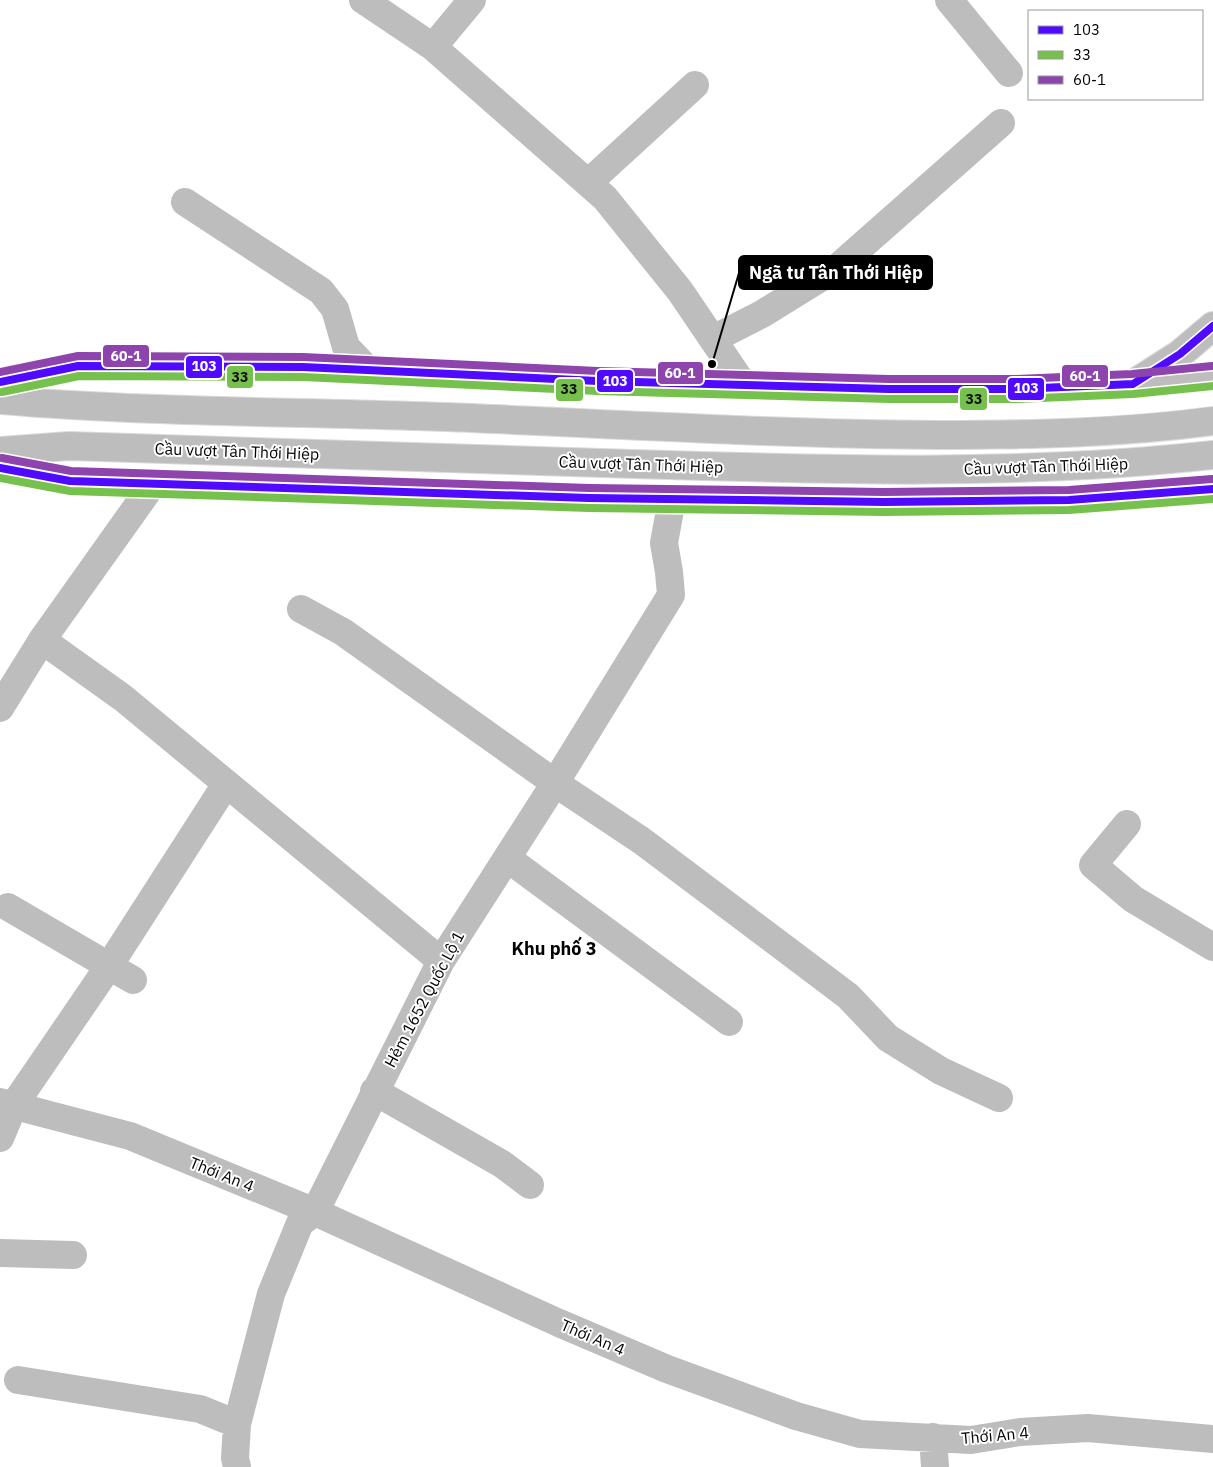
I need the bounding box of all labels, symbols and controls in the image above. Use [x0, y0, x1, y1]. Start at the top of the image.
legend [1028, 10, 1203, 100]
text: 103 [1073, 20, 1100, 39]
text: 33 [1073, 45, 1091, 64]
text: 60-1 [1073, 70, 1106, 89]
callout: Ngã tư Tân Thới Hiệp [739, 256, 932, 289]
text: Ngã tư Tân Thới Hiệp [749, 261, 923, 284]
line badge: 60-1 [102, 344, 150, 368]
text: 60-1 [111, 347, 142, 365]
line badge: 103 [185, 355, 223, 379]
text: 103 [191, 357, 217, 375]
line badge: 60-1 [657, 361, 704, 385]
text: 60-1 [665, 364, 696, 382]
line badge: 60-1 [1061, 364, 1109, 388]
line badge: 33 [226, 365, 254, 389]
text: 60-1 [1070, 367, 1101, 385]
text: 33 [232, 368, 248, 386]
line badge: 103 [596, 369, 634, 393]
text: 103 [602, 372, 628, 390]
line badge: 103 [1007, 377, 1045, 401]
line badge: 33 [555, 378, 584, 402]
text: 103 [1013, 379, 1039, 397]
text: 33 [561, 380, 577, 398]
line badge: 33 [959, 387, 988, 411]
text: 33 [966, 390, 982, 408]
street label: Cầu vượt Tân Thới Hiệp [154, 438, 320, 464]
street label: Cầu vượt Tân Thới Hiệp [558, 451, 724, 477]
street label: Cầu vượt Tân Thới Hiệp [963, 453, 1129, 479]
street label: Hẻm 1652 Quốc Lộ 1 [380, 927, 468, 1071]
district label: Khu phố 3 [511, 936, 597, 960]
street label: Thới An 4 [187, 1152, 257, 1196]
street label: Thới An 4 [558, 1315, 628, 1359]
street label: Thới An 4 [960, 1422, 1030, 1448]

